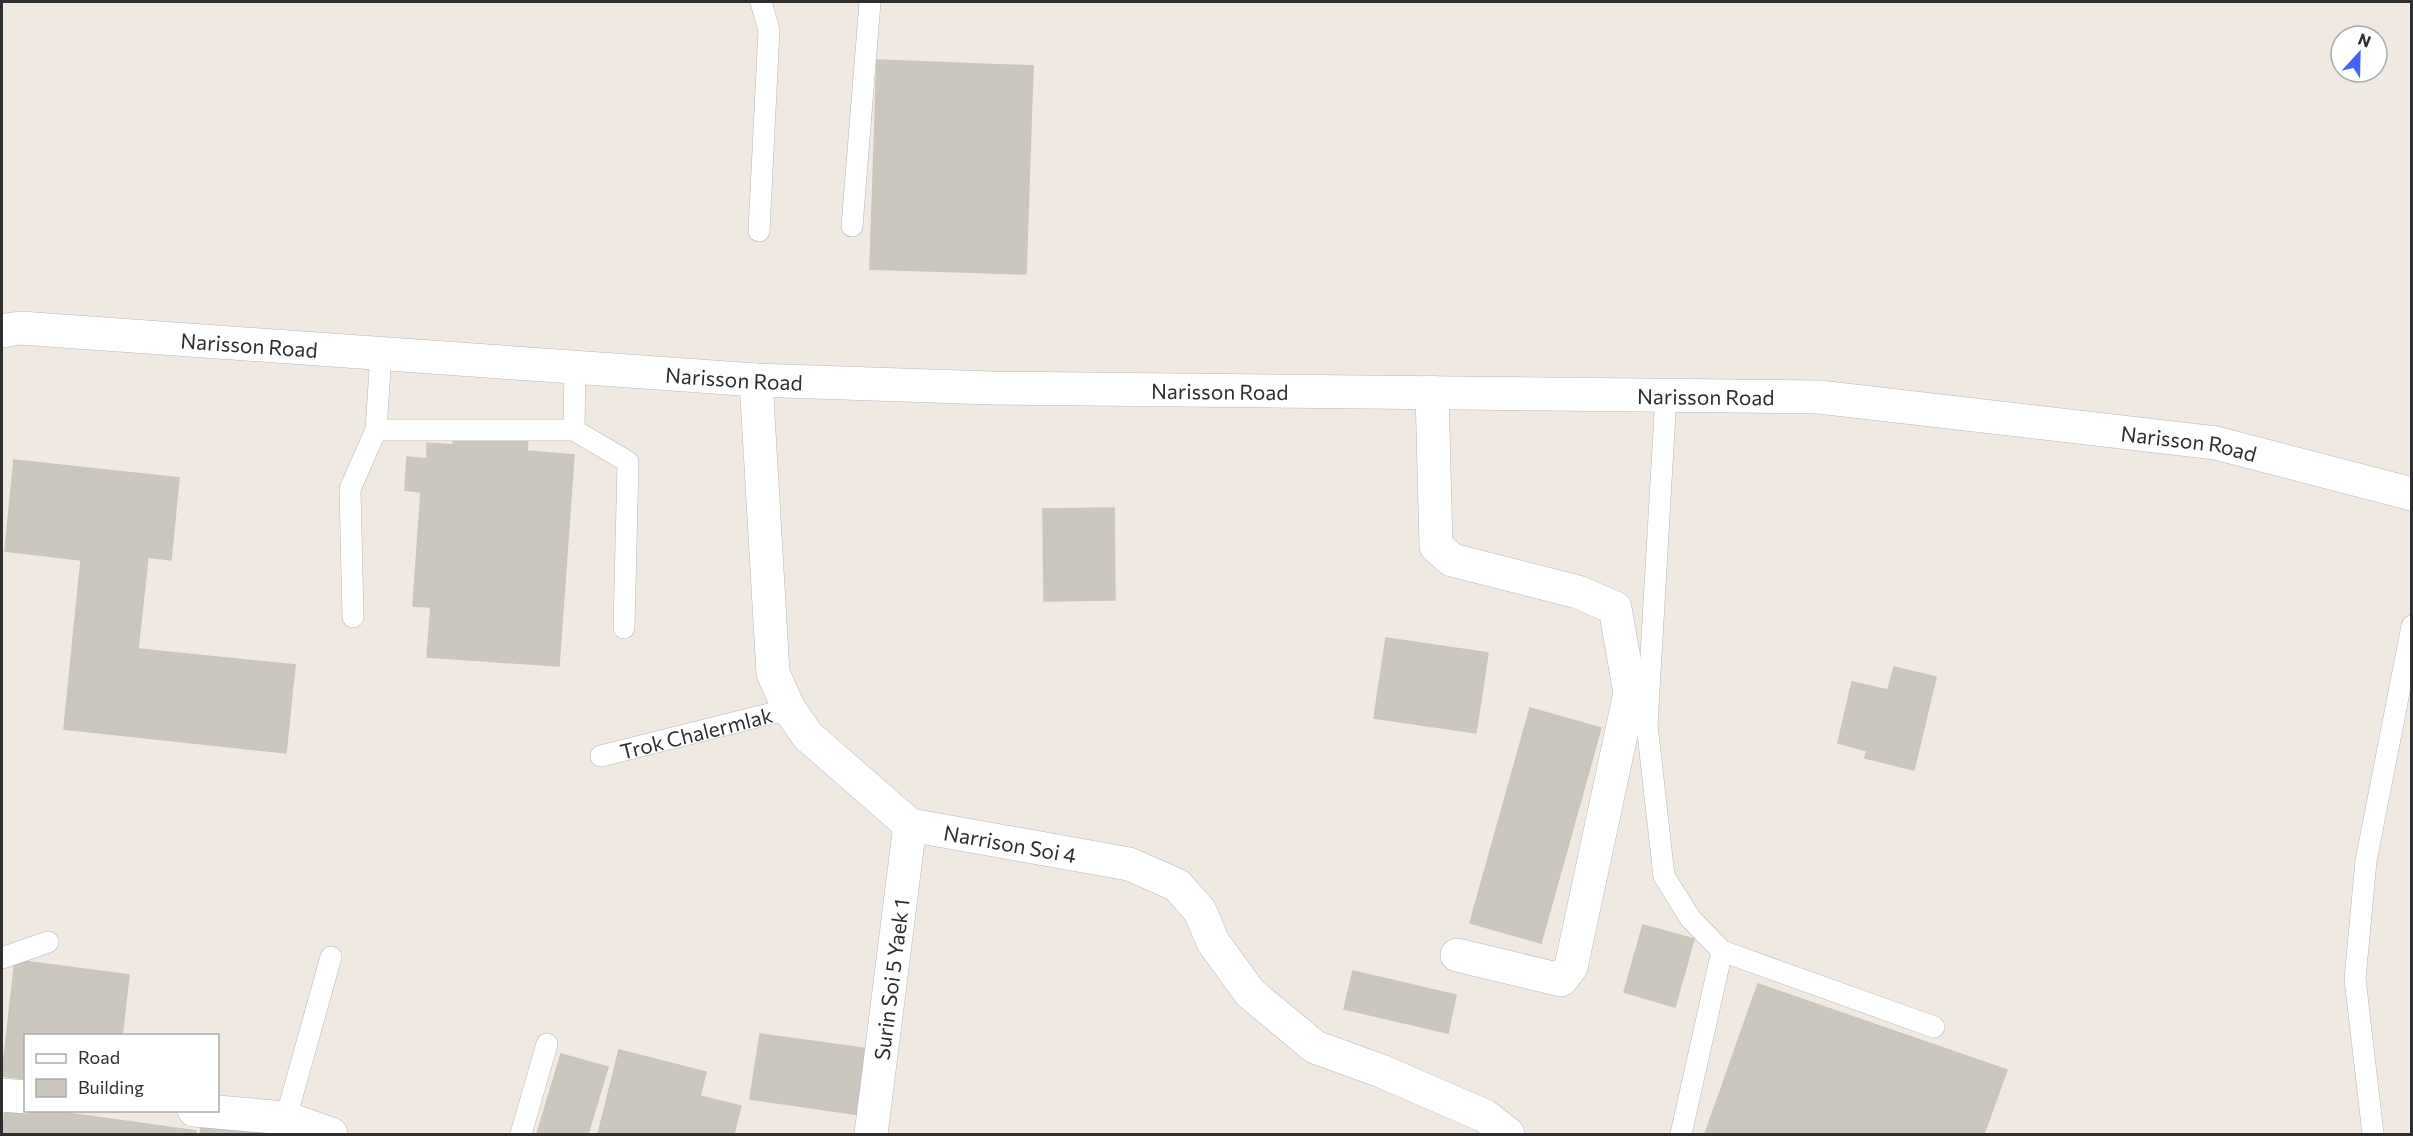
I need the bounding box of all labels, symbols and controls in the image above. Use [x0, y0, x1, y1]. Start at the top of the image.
north arrow [2329, 24, 2389, 84]
text: N [2356, 29, 2374, 51]
street label: Narisson Road [180, 327, 319, 362]
street label: Narisson Road [665, 361, 803, 394]
street label: Narisson Road [1151, 377, 1289, 404]
street label: Narisson Road [1637, 383, 1775, 409]
street label: Narisson Road [2120, 420, 2260, 466]
street label: Trok Chalermlak [617, 701, 775, 763]
street label: Narrison Soi 4 [942, 819, 1079, 867]
street label: Surin Soi 5 Yaek 1 [868, 897, 913, 1061]
legend [24, 1034, 219, 1112]
text: Road [78, 1046, 120, 1068]
text: Building [78, 1076, 144, 1098]

